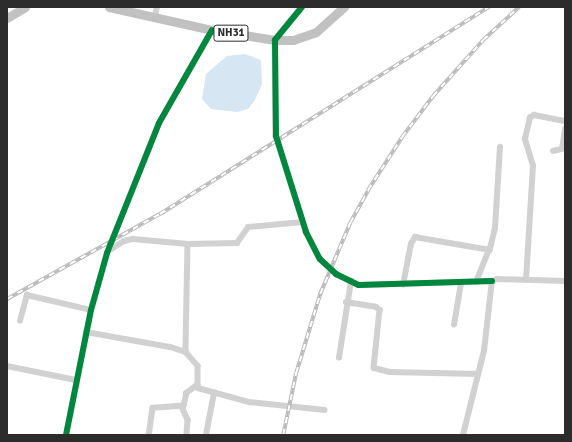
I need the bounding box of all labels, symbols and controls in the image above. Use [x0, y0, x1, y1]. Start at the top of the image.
road number: NH31 [213, 24, 249, 42]

